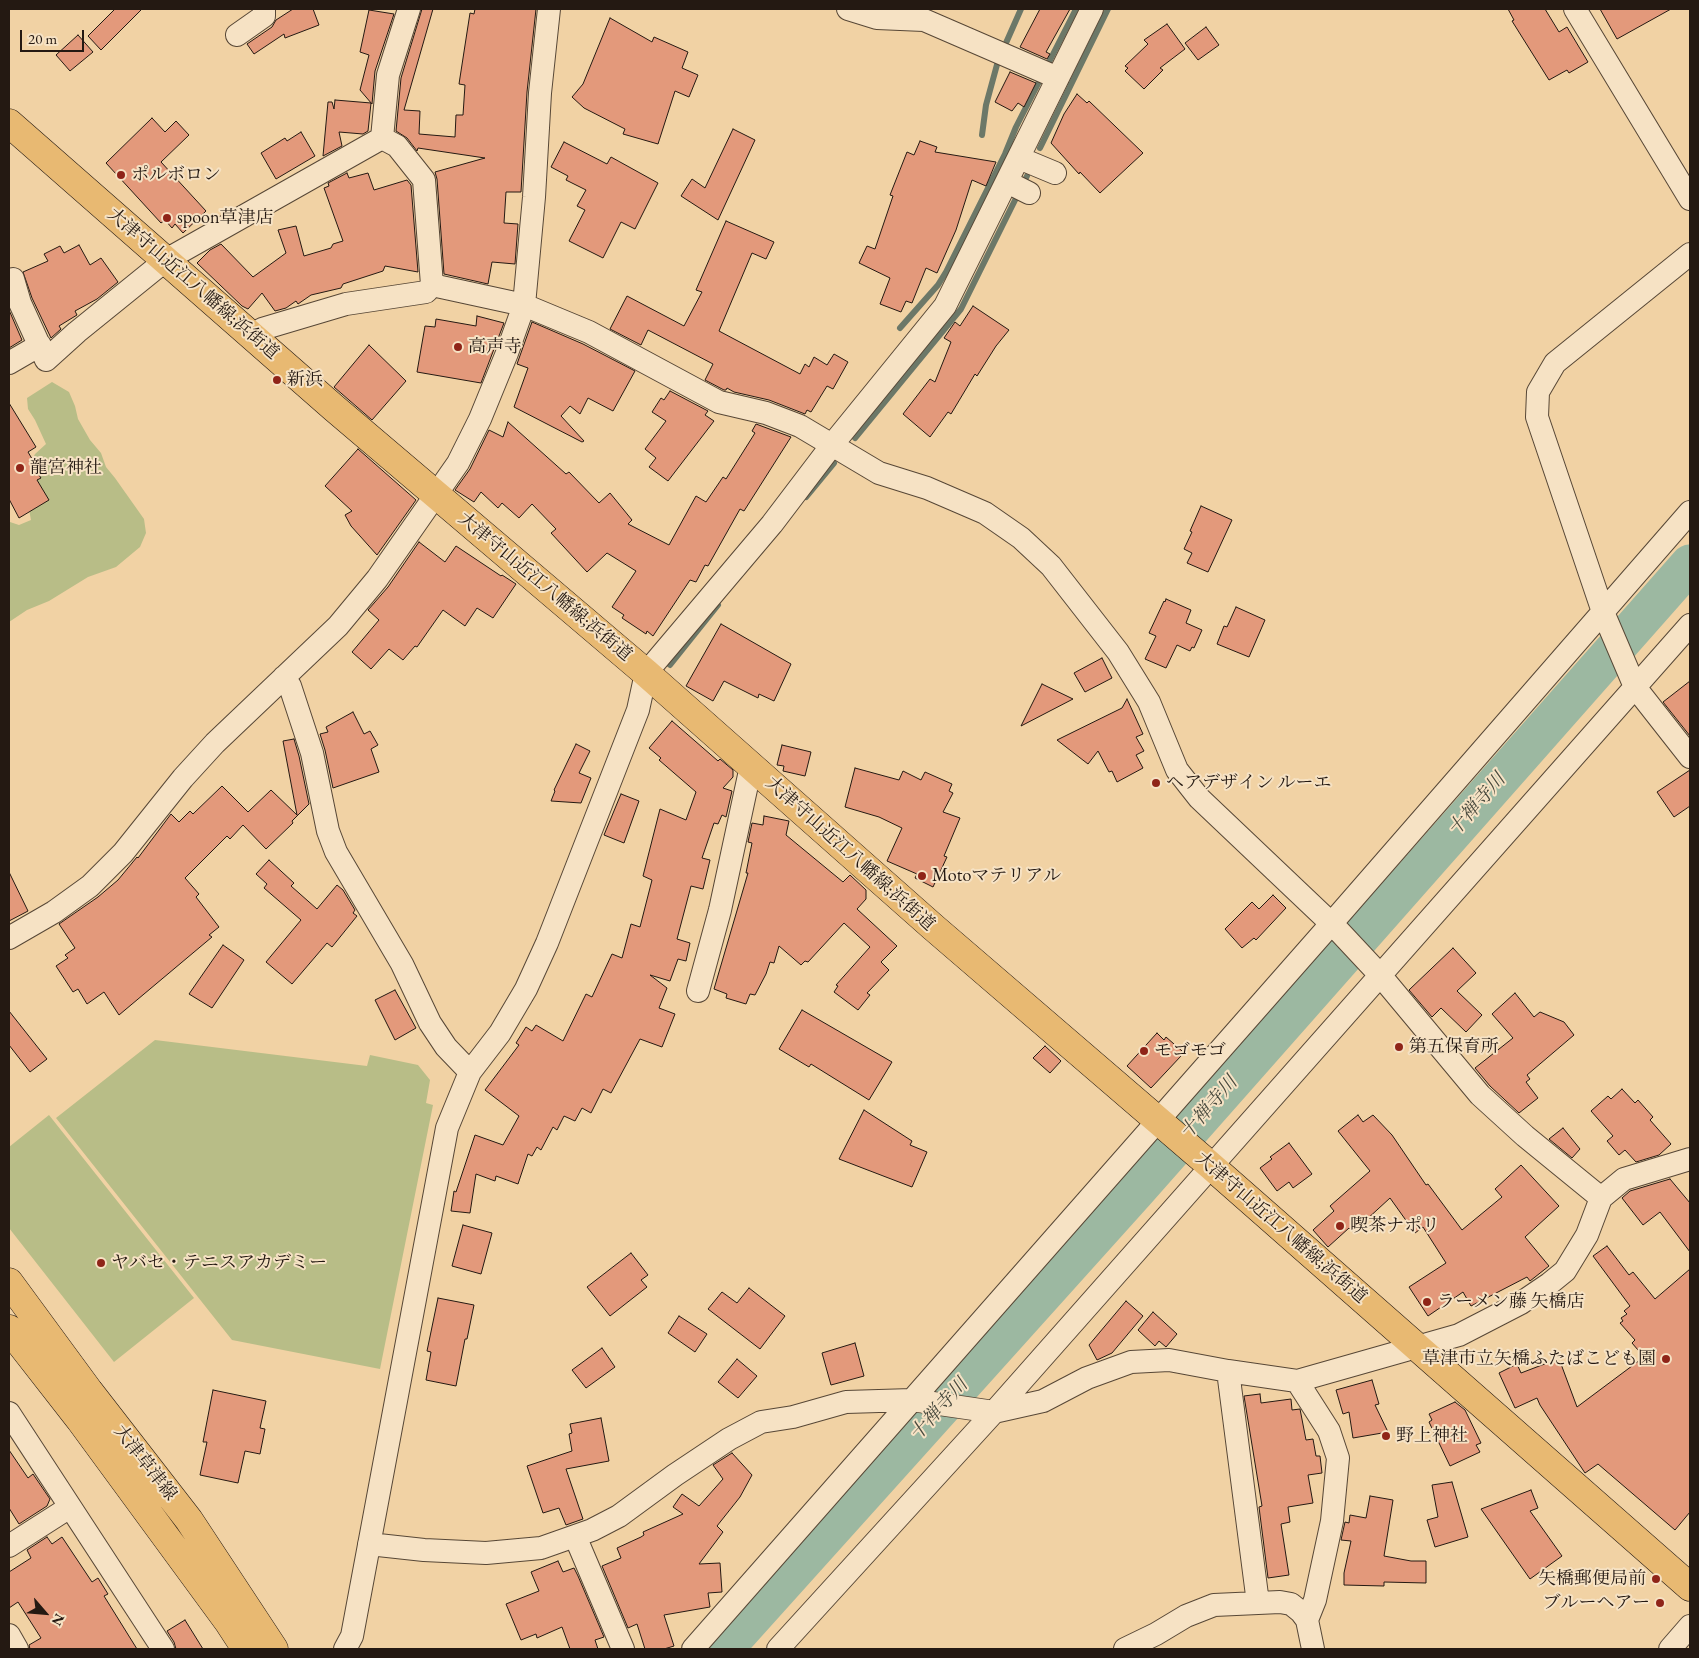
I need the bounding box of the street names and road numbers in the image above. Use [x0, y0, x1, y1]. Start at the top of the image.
street label: 大津守山近江八幡線;浜街道 [103, 204, 283, 364]
street label: 大津守山近江八幡線;浜街道 [454, 508, 636, 666]
street label: 大津守山近江八幡線;浜街道 [761, 772, 939, 936]
street label: 大津守山近江八幡線;浜街道 [1191, 1148, 1371, 1308]
street label: 大津草津線 [109, 1421, 181, 1505]

